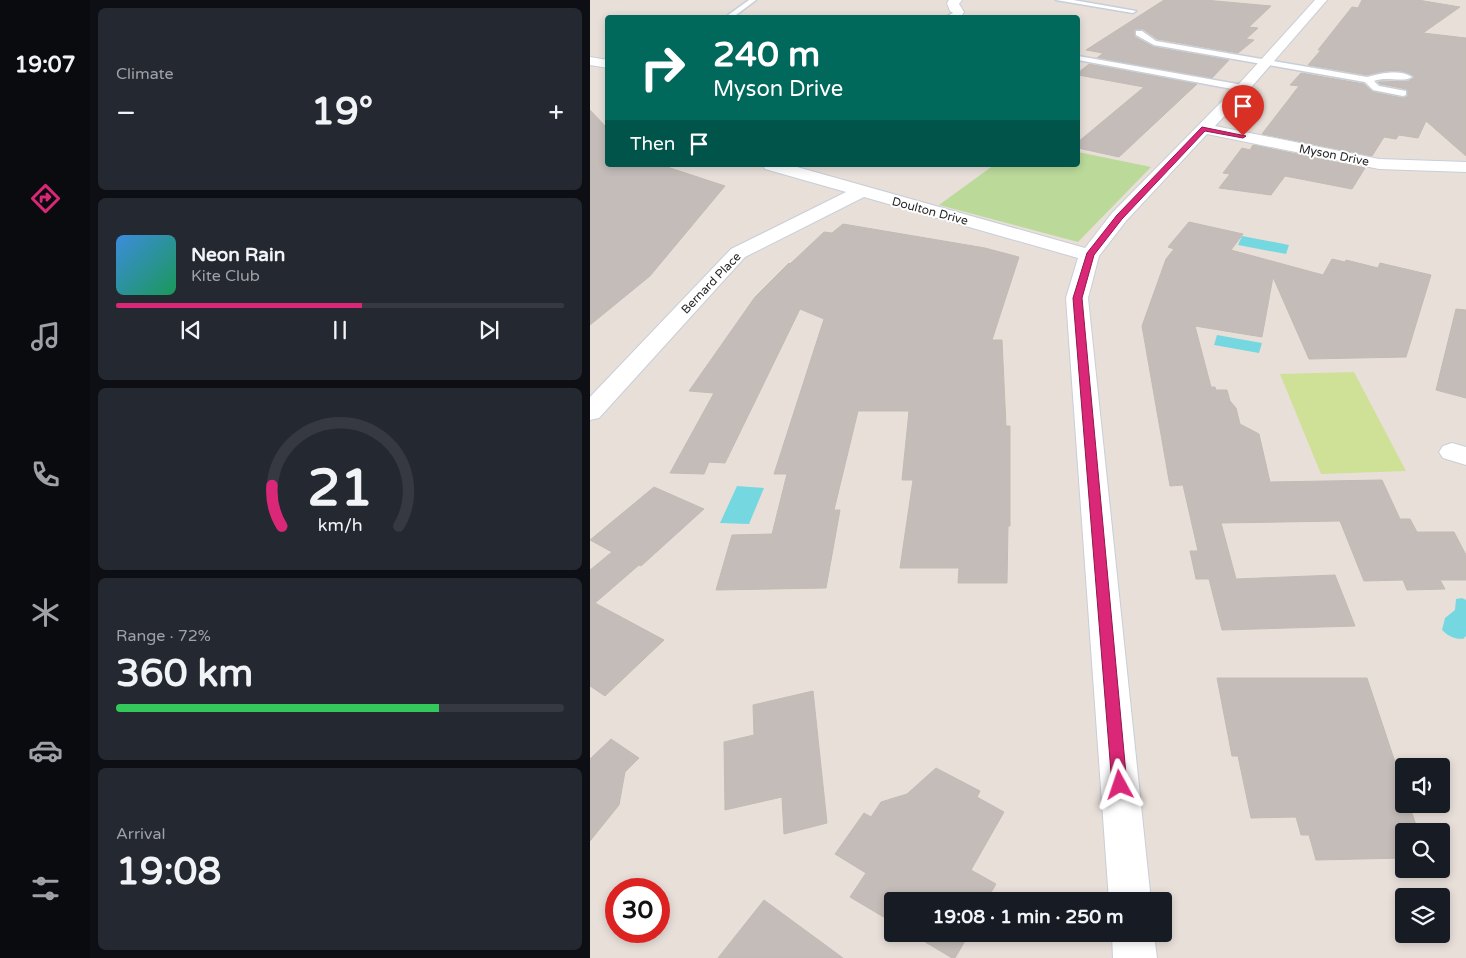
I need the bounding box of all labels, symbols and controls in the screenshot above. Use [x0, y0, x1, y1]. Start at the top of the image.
text: 240 m [713, 34, 820, 76]
icon: right [630, 35, 695, 100]
text: 19:07 [15, 52, 75, 78]
text: Climate [116, 64, 174, 84]
text: Myson Drive [713, 76, 843, 102]
pin [1222, 85, 1264, 136]
text: 19° [311, 89, 373, 135]
icon: arrive [1229, 92, 1257, 120]
text: − [116, 96, 136, 130]
text: + [548, 96, 564, 130]
icon: arrive [685, 130, 713, 158]
text: Then [630, 133, 675, 155]
street label: Myson Drive [1298, 141, 1370, 169]
icon: directions [28, 181, 63, 216]
street label: Doulton Drive [890, 194, 970, 228]
text: Neon Rain [191, 244, 285, 266]
street label: Bernard Place [678, 249, 744, 317]
text: Kite Club [191, 266, 260, 286]
icon: previous [177, 316, 205, 344]
icon: pause [326, 316, 354, 344]
icon: next [475, 316, 503, 344]
icon: music [28, 319, 63, 354]
icon: phone [28, 457, 63, 492]
text: 21 [307, 457, 373, 520]
text: km/h [318, 515, 362, 536]
icon: climate [28, 595, 63, 630]
text: Range · 72% [116, 626, 211, 646]
text: 360 km [116, 651, 253, 697]
icon: car [28, 733, 63, 768]
position arrow [1093, 758, 1145, 810]
map controls [1395, 758, 1450, 943]
button: sound [1395, 758, 1450, 813]
button: search [1395, 823, 1450, 878]
text: Arrival [116, 824, 165, 844]
text: 19:08 [116, 849, 221, 895]
icon: filters [28, 871, 63, 906]
speed limit sign: 30 [605, 878, 670, 943]
button: layers [1395, 888, 1450, 943]
text: 19:08 · 1 min · 250 m [932, 906, 1124, 928]

